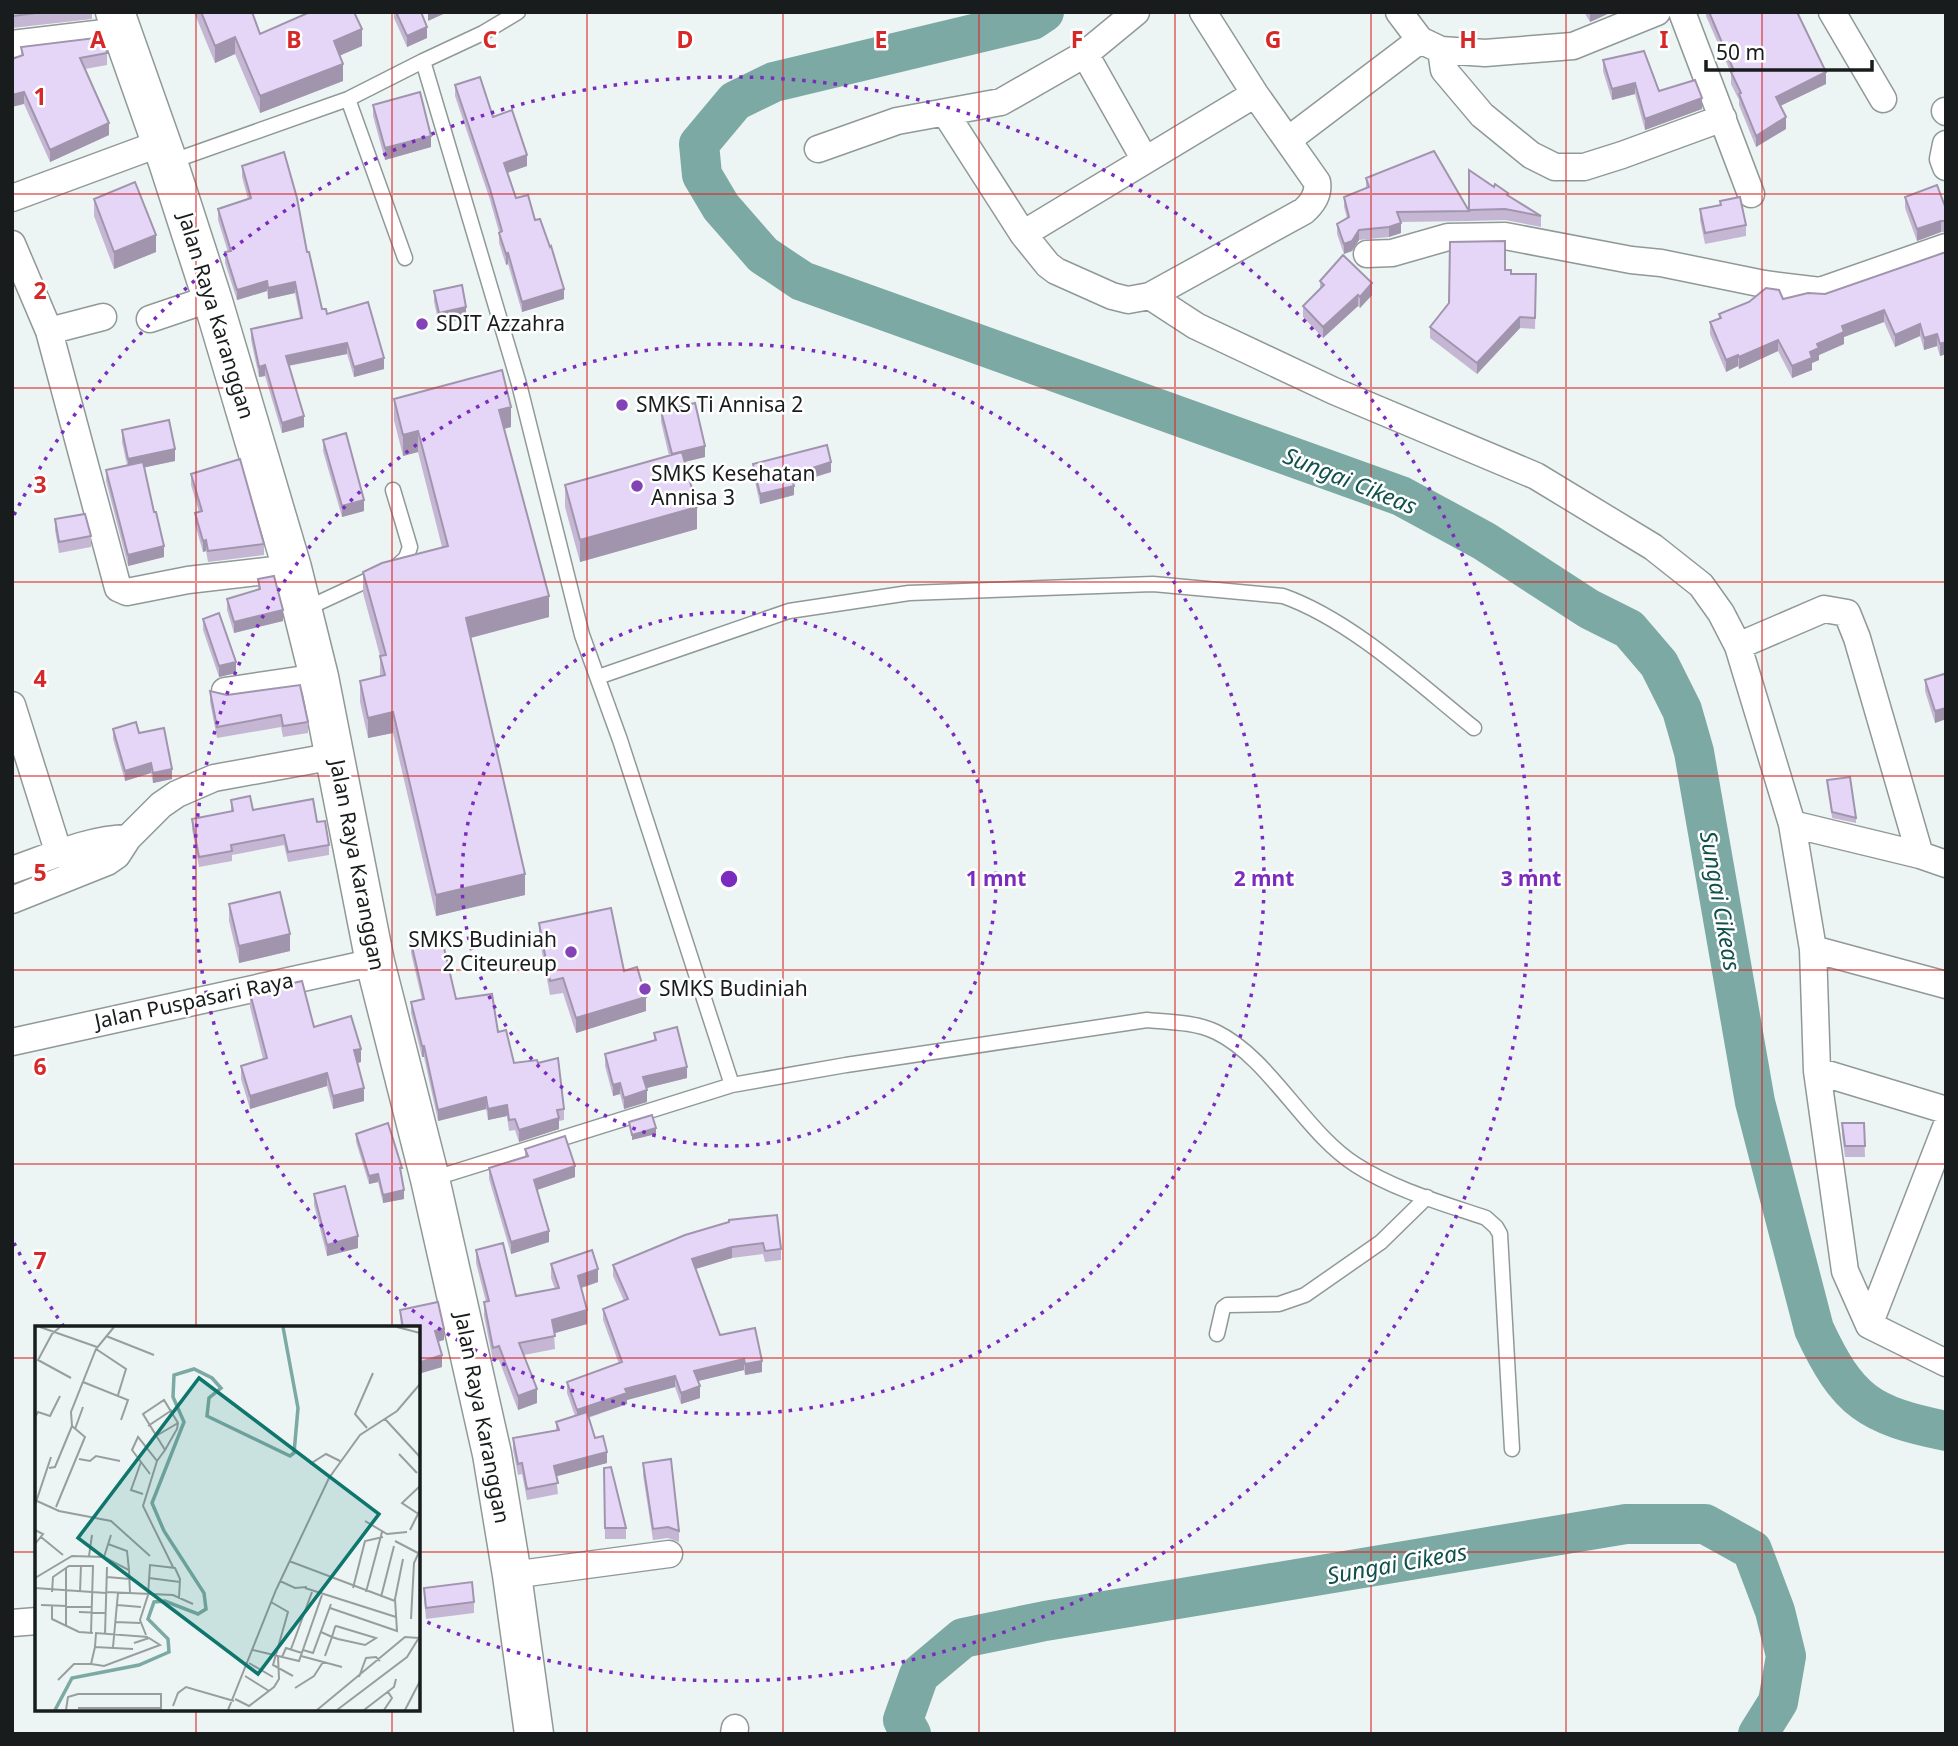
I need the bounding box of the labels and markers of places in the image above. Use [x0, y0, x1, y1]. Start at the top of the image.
place label: SDIT Azzahra [436, 309, 565, 337]
marker: SDIT Azzahra [414, 316, 430, 332]
place label: SMKS Ti Annisa 2 [636, 390, 803, 418]
marker: SMKS Ti Annisa 2 [614, 397, 630, 413]
place label: SMKS Kesehatan Annisa 3 [651, 459, 815, 511]
marker: SMKS Kesehatan Annisa 3 [629, 478, 645, 494]
centre of rings [717, 867, 741, 891]
place label: SMKS Budiniah 2 Citeureup [408, 925, 557, 977]
marker: SMKS Budiniah 2 Citeureup [563, 944, 579, 960]
place label: SMKS Budiniah [659, 974, 808, 1002]
marker: SMKS Budiniah [637, 981, 653, 997]

